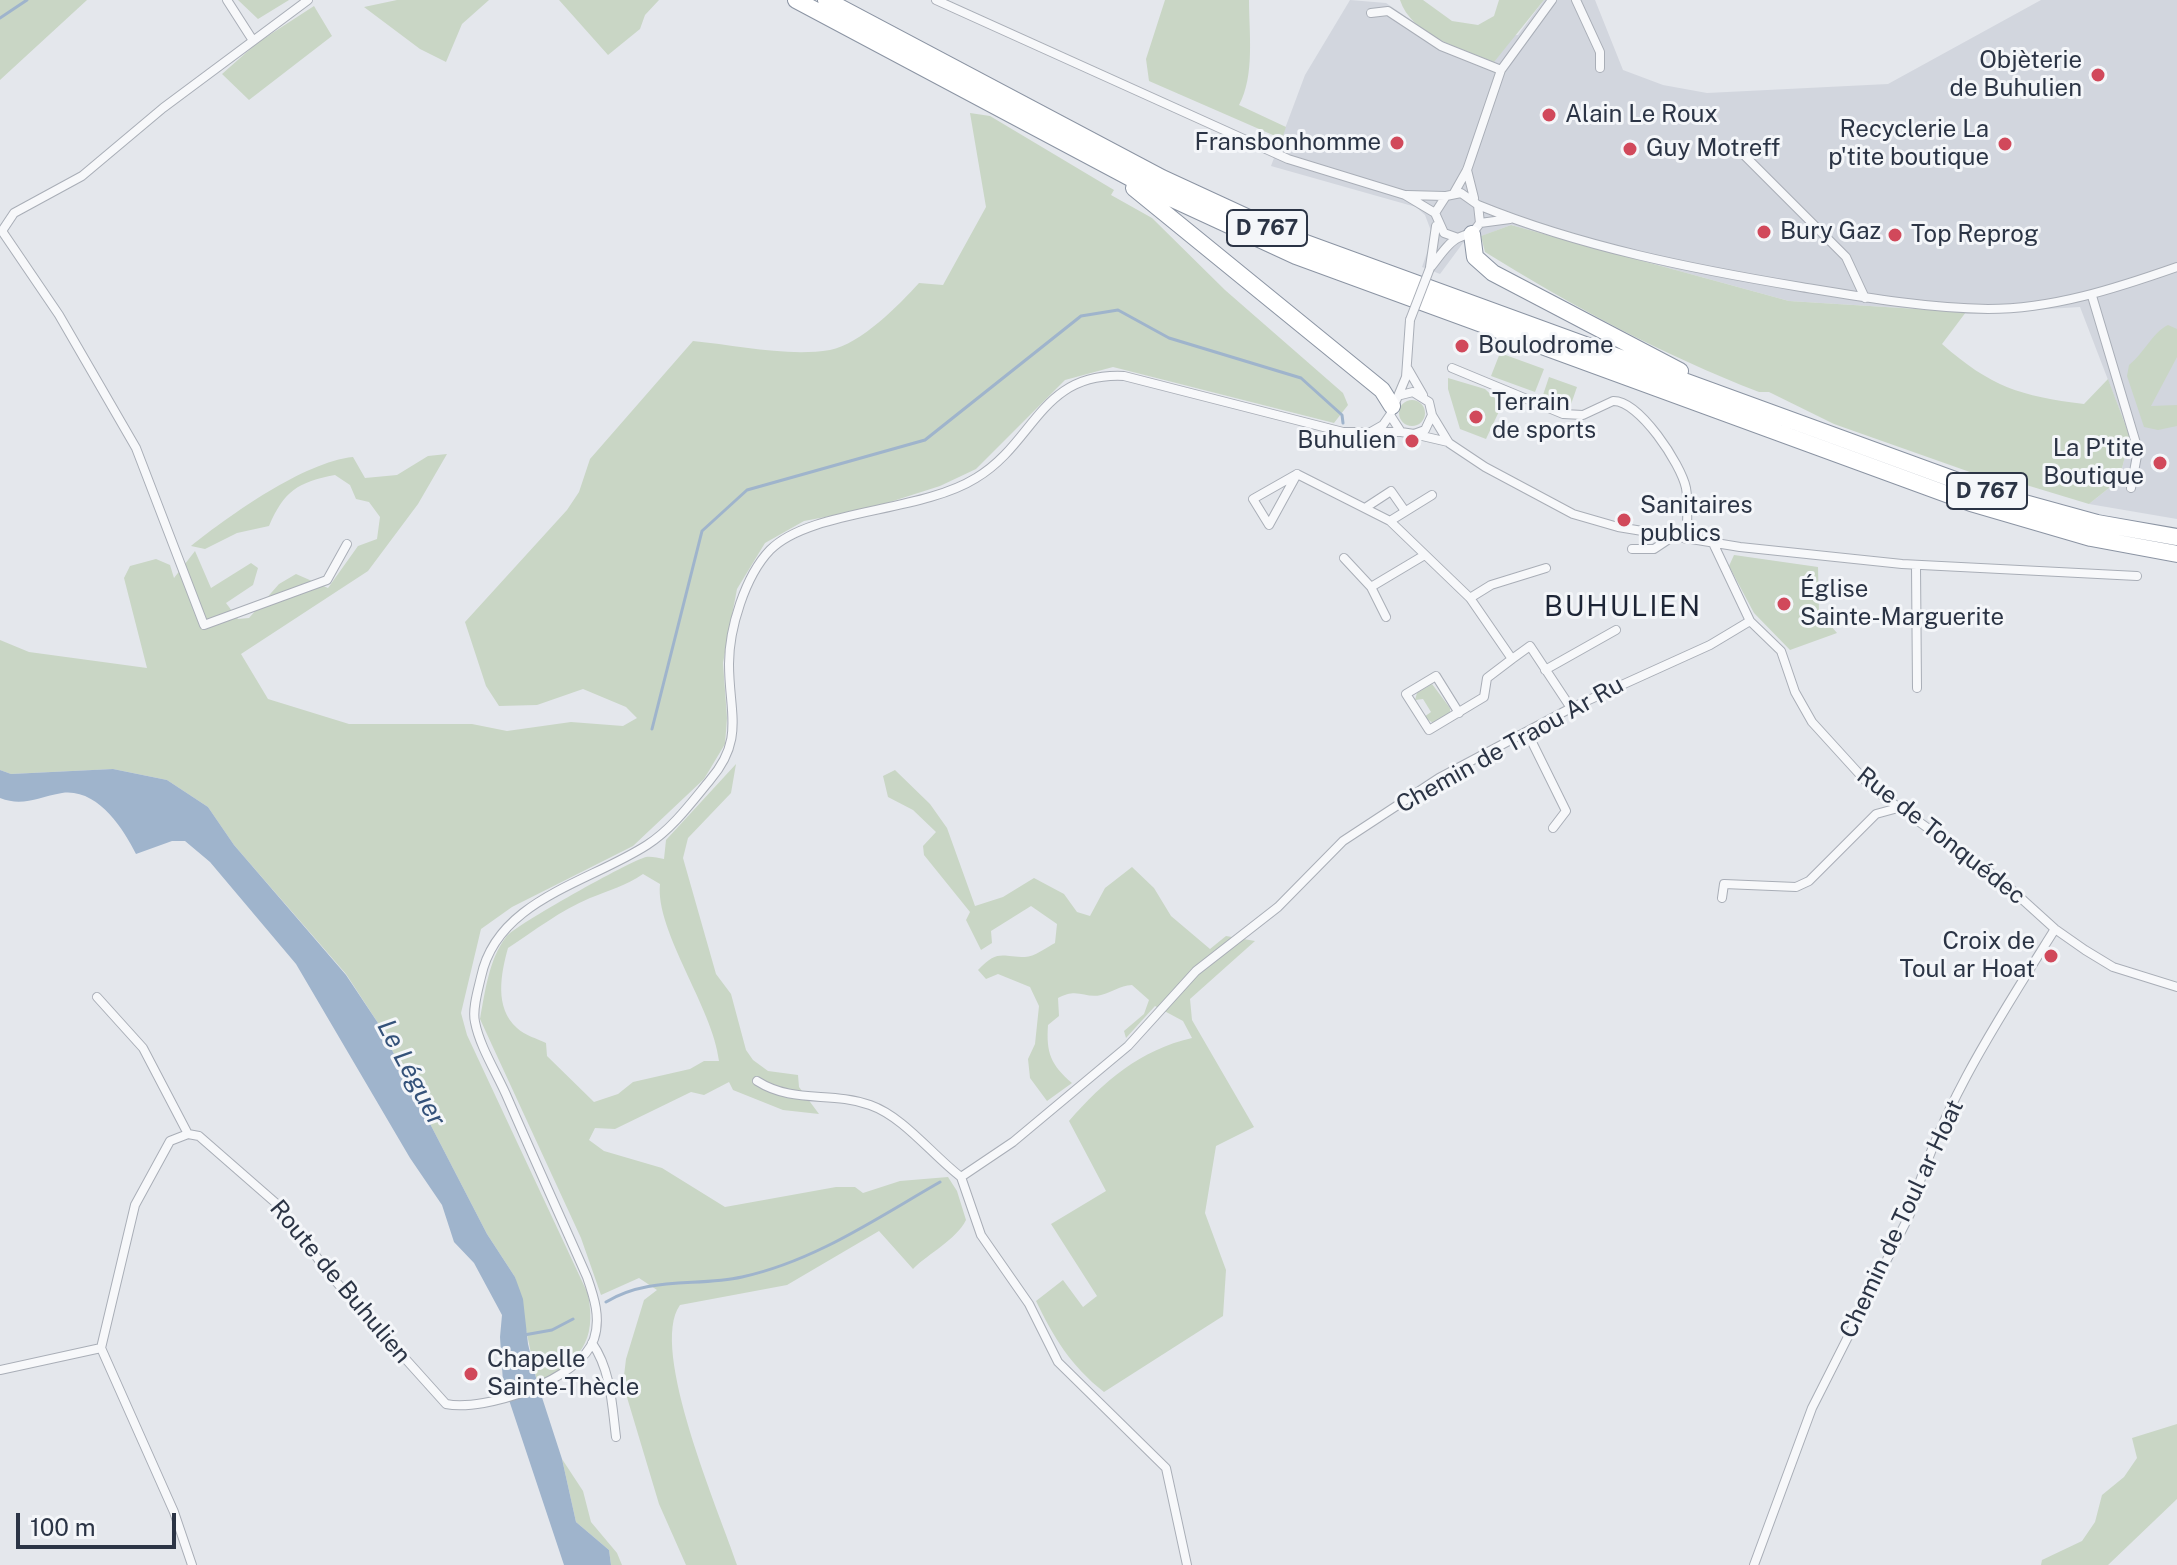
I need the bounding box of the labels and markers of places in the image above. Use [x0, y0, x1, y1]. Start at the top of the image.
place label: Objèterie de Buhulien [1950, 47, 2082, 103]
marker: Objèterie de Buhulien [2089, 66, 2107, 84]
place label: Alain Le Roux [1565, 101, 1718, 129]
marker: Alain Le Roux [1540, 106, 1558, 124]
place label: Recyclerie La p'tite boutique [1828, 116, 1989, 172]
place label: Fransbonhomme [1194, 129, 1381, 157]
marker: Fransbonhomme [1388, 134, 1406, 152]
place label: Guy Motreff [1646, 135, 1780, 163]
marker: Recyclerie La p'tite boutique [1996, 135, 2014, 153]
marker: Guy Motreff [1621, 140, 1639, 158]
place label: Bury Gaz [1780, 218, 1881, 246]
place label: Top Reprog [1911, 221, 2039, 249]
marker: Bury Gaz [1755, 223, 1773, 241]
marker: Top Reprog [1886, 226, 1904, 244]
place label: Boulodrome [1478, 332, 1614, 360]
marker: Boulodrome [1453, 337, 1471, 355]
place label: Terrain de sports [1492, 389, 1596, 445]
marker: Terrain de sports [1467, 408, 1485, 426]
place label: Buhulien [1297, 427, 1396, 455]
marker: Buhulien [1403, 432, 1421, 450]
place label: La P'tite Boutique [2043, 435, 2144, 491]
marker: La P'tite Boutique [2151, 454, 2169, 472]
place label: Sanitaires publics [1640, 492, 1753, 548]
marker: Sanitaires publics [1615, 511, 1633, 529]
place label: Église Sainte-Marguerite [1800, 576, 2004, 632]
marker: Église Sainte-Marguerite [1775, 595, 1793, 613]
place label: Croix de Toul ar Hoat [1899, 928, 2035, 984]
marker: Croix de Toul ar Hoat [2042, 947, 2060, 965]
place label: Chapelle Sainte-Thècle [487, 1346, 639, 1402]
marker: Chapelle Sainte-Thècle [462, 1365, 480, 1383]

